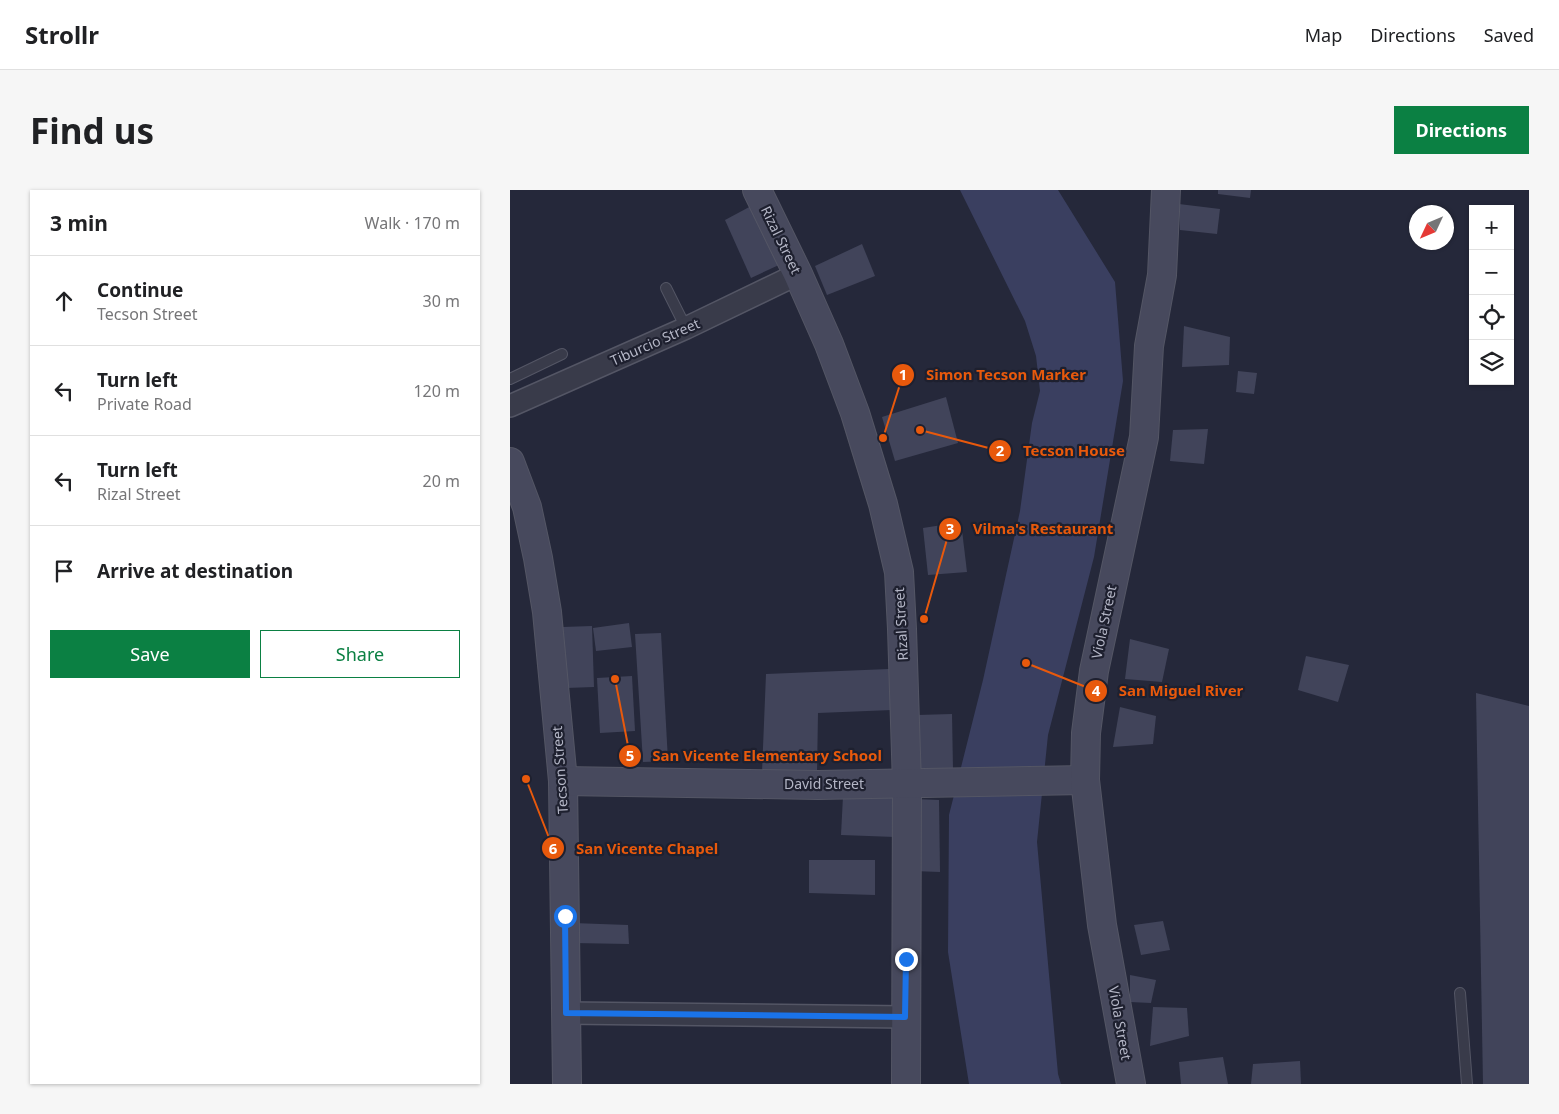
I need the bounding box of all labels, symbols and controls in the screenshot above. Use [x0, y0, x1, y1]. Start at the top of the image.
text: Strollr [25, 18, 99, 51]
text: Map [1305, 23, 1342, 47]
text: Directions [1370, 23, 1456, 47]
text: Saved [1484, 23, 1534, 47]
button: Directions [1394, 106, 1529, 154]
text: Find us [30, 107, 154, 154]
street label: Rizal Street [757, 203, 806, 277]
north arrow [1409, 205, 1454, 250]
map controls [1469, 205, 1514, 385]
button: + [1469, 205, 1514, 250]
text: 3 min [50, 209, 108, 237]
text: Walk · 170 m [365, 212, 460, 234]
button: − [1469, 250, 1514, 295]
text: Continue [97, 277, 183, 303]
icon: ahead [50, 287, 78, 315]
text: 30 m [423, 290, 460, 312]
button: locate [1469, 295, 1514, 340]
text: Tecson Street [97, 303, 198, 325]
street label: Tiburcio Street [607, 313, 702, 370]
button: layers [1469, 340, 1514, 385]
callout: Simon Tecson Marker [891, 360, 1096, 390]
text: 1 [899, 364, 907, 384]
text: Simon Tecson Marker [926, 364, 1086, 384]
text: Turn left [97, 367, 178, 393]
icon: left [50, 377, 78, 405]
text: 120 m [413, 380, 460, 402]
text: Private Road [97, 393, 192, 415]
callout: Tecson House [988, 436, 1135, 466]
text: 2 [996, 440, 1005, 460]
text: Tecson House [1023, 440, 1125, 460]
text: Turn left [97, 457, 178, 483]
icon: left [50, 467, 78, 495]
text: 20 m [423, 470, 460, 492]
text: Rizal Street [97, 483, 181, 505]
callout: Vilma's Restaurant [938, 514, 1123, 544]
text: 3 [946, 518, 954, 538]
text: Vilma's Restaurant [973, 518, 1114, 538]
icon: arrive [50, 557, 78, 585]
text: Arrive at destination [97, 558, 293, 584]
street label: Viola Street [1086, 583, 1121, 660]
street label: Rizal Street [889, 587, 912, 661]
button: Save [50, 630, 250, 678]
button: Share [260, 630, 460, 678]
callout: San Miguel River [1084, 676, 1253, 706]
text: 4 [1092, 680, 1101, 700]
text: San Miguel River [1119, 680, 1244, 700]
street label: Tecson Street [547, 725, 572, 815]
callout: San Vicente Elementary School [617, 741, 892, 771]
text: 5 [626, 745, 634, 765]
text: San Vicente Elementary School [652, 745, 882, 765]
street label: David Street [784, 774, 864, 793]
callout: San Vicente Chapel [540, 833, 728, 863]
text: 6 [549, 838, 558, 858]
text: San Vicente Chapel [576, 838, 718, 858]
route start [554, 905, 577, 928]
route end [895, 948, 918, 971]
street label: Viola Street [1105, 984, 1136, 1061]

